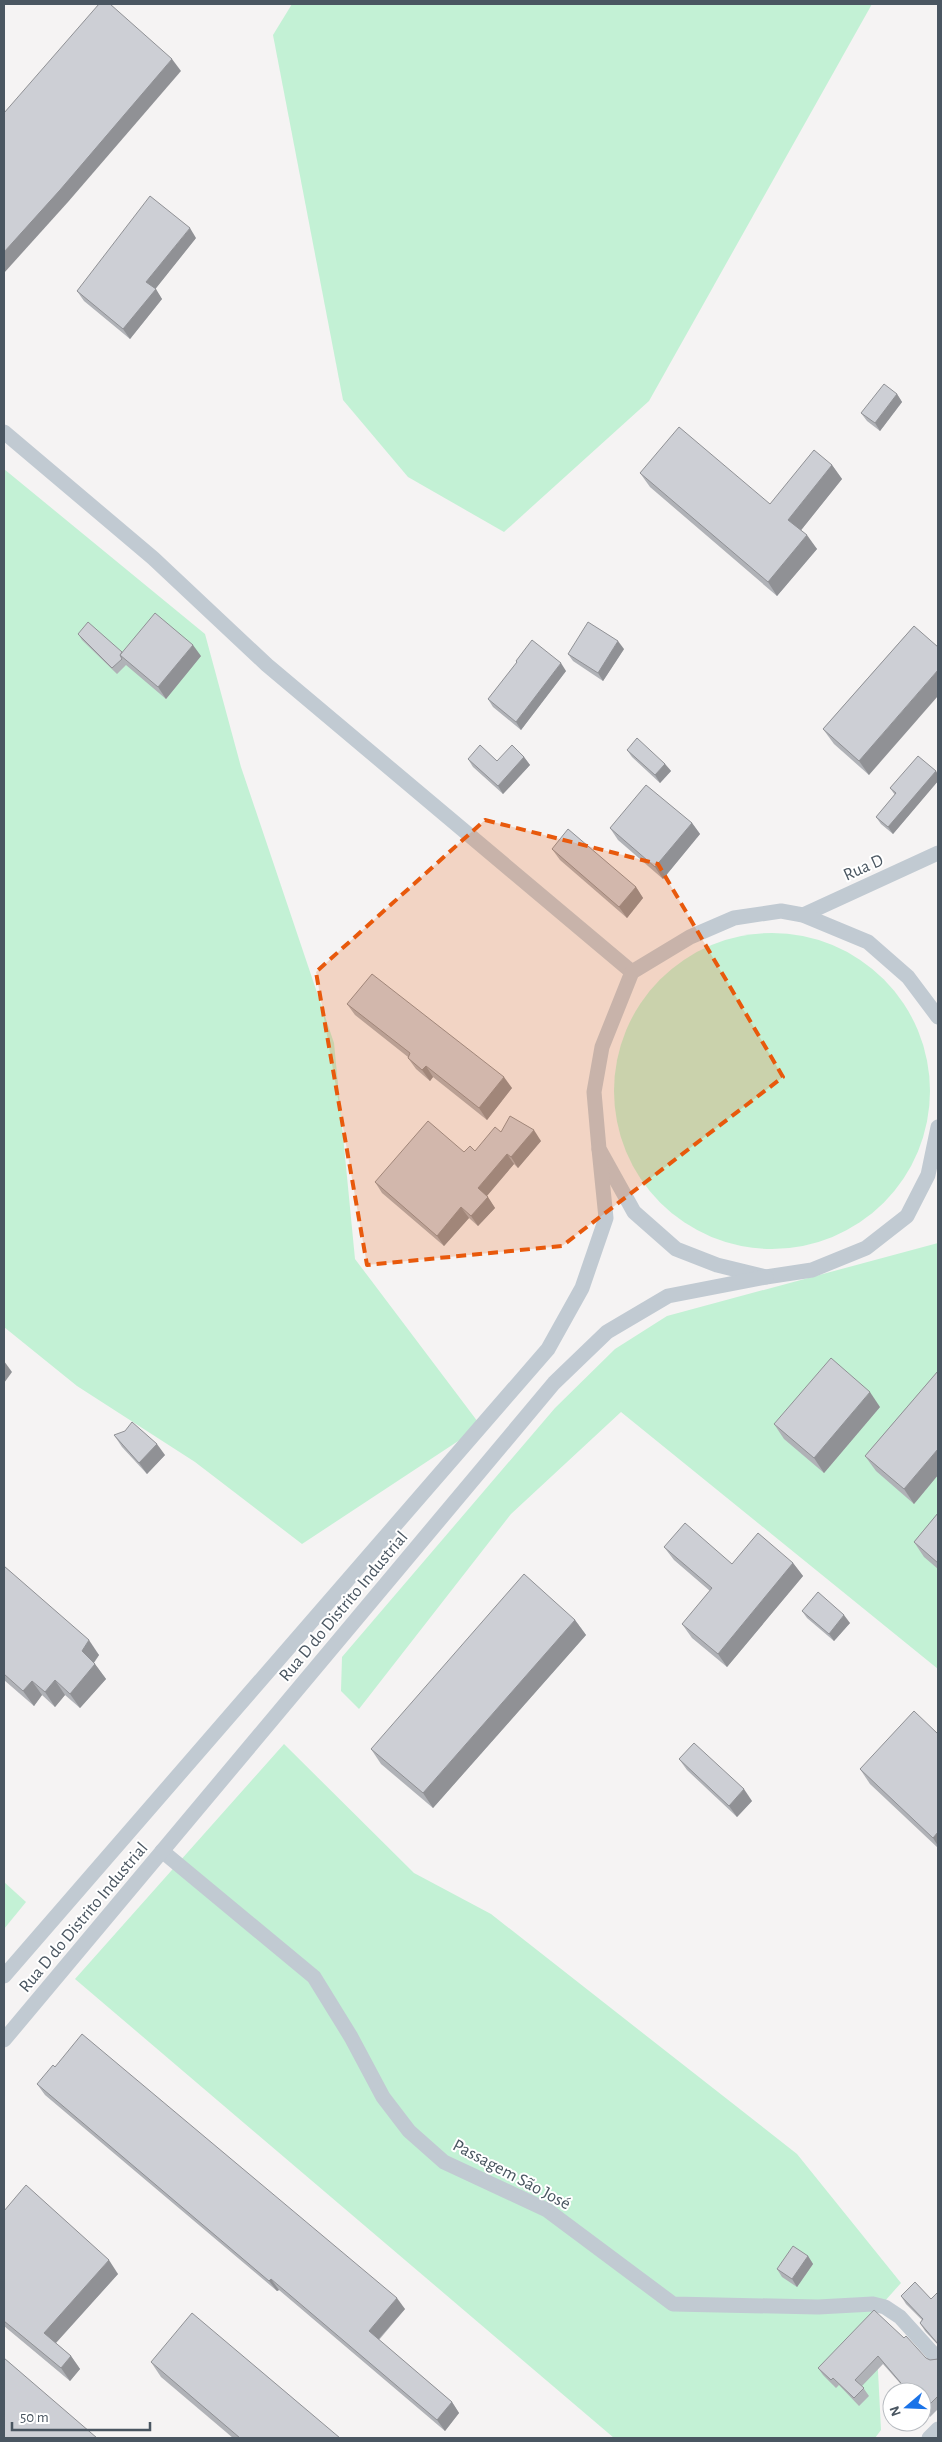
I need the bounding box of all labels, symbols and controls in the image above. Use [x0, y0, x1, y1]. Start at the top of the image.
street label: Rua D [841, 851, 886, 885]
street label: Rua D do Distrito Industrial [276, 1528, 412, 1685]
street label: Rua D do Distrito Industrial [16, 1839, 152, 1996]
street label: Passagem São José [450, 2136, 573, 2213]
north arrow [882, 2382, 932, 2432]
scale bar [12, 2400, 150, 2432]
text: N [887, 2404, 904, 2418]
text: 50 m [20, 2410, 49, 2425]

